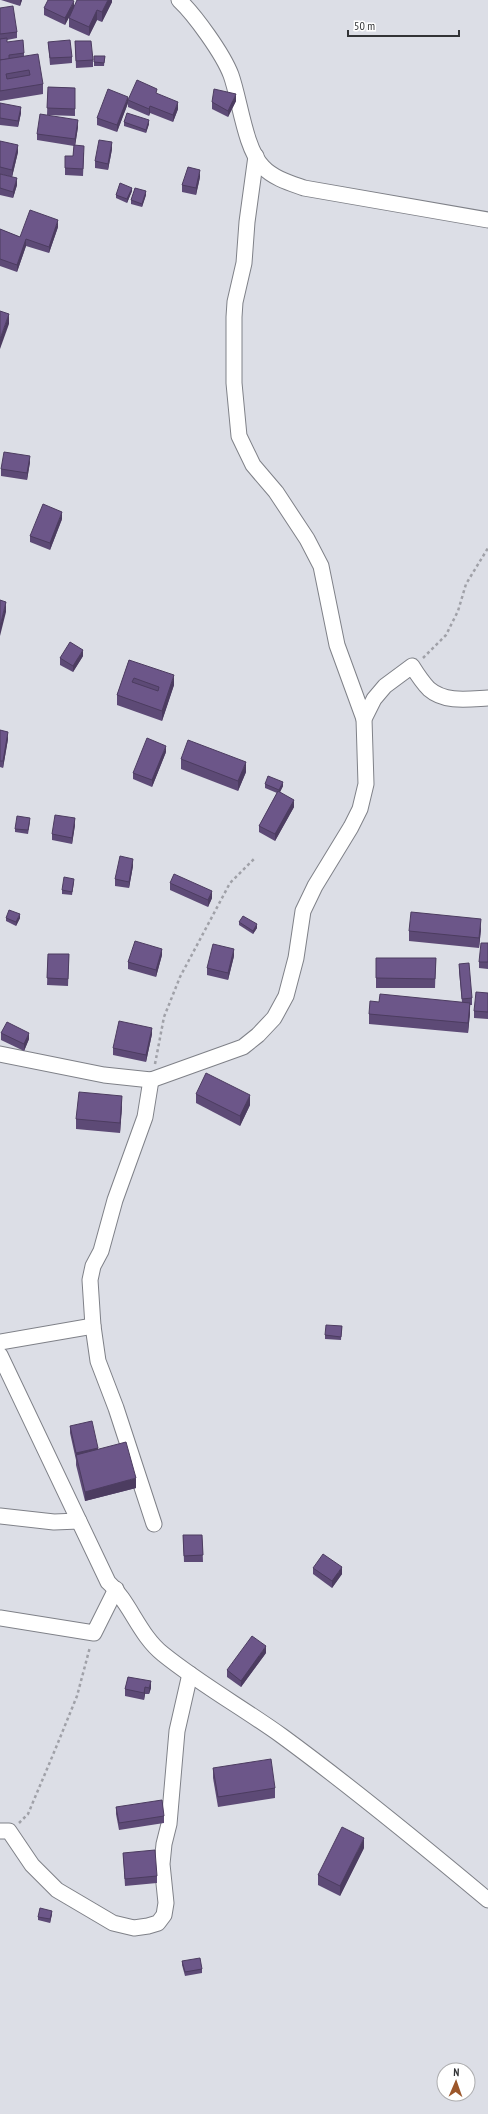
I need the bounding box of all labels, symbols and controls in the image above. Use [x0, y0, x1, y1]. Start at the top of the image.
scale bar [348, 12, 459, 38]
text: 50 m [354, 18, 375, 33]
north arrow [436, 2062, 476, 2102]
text: N [453, 2065, 460, 2079]

